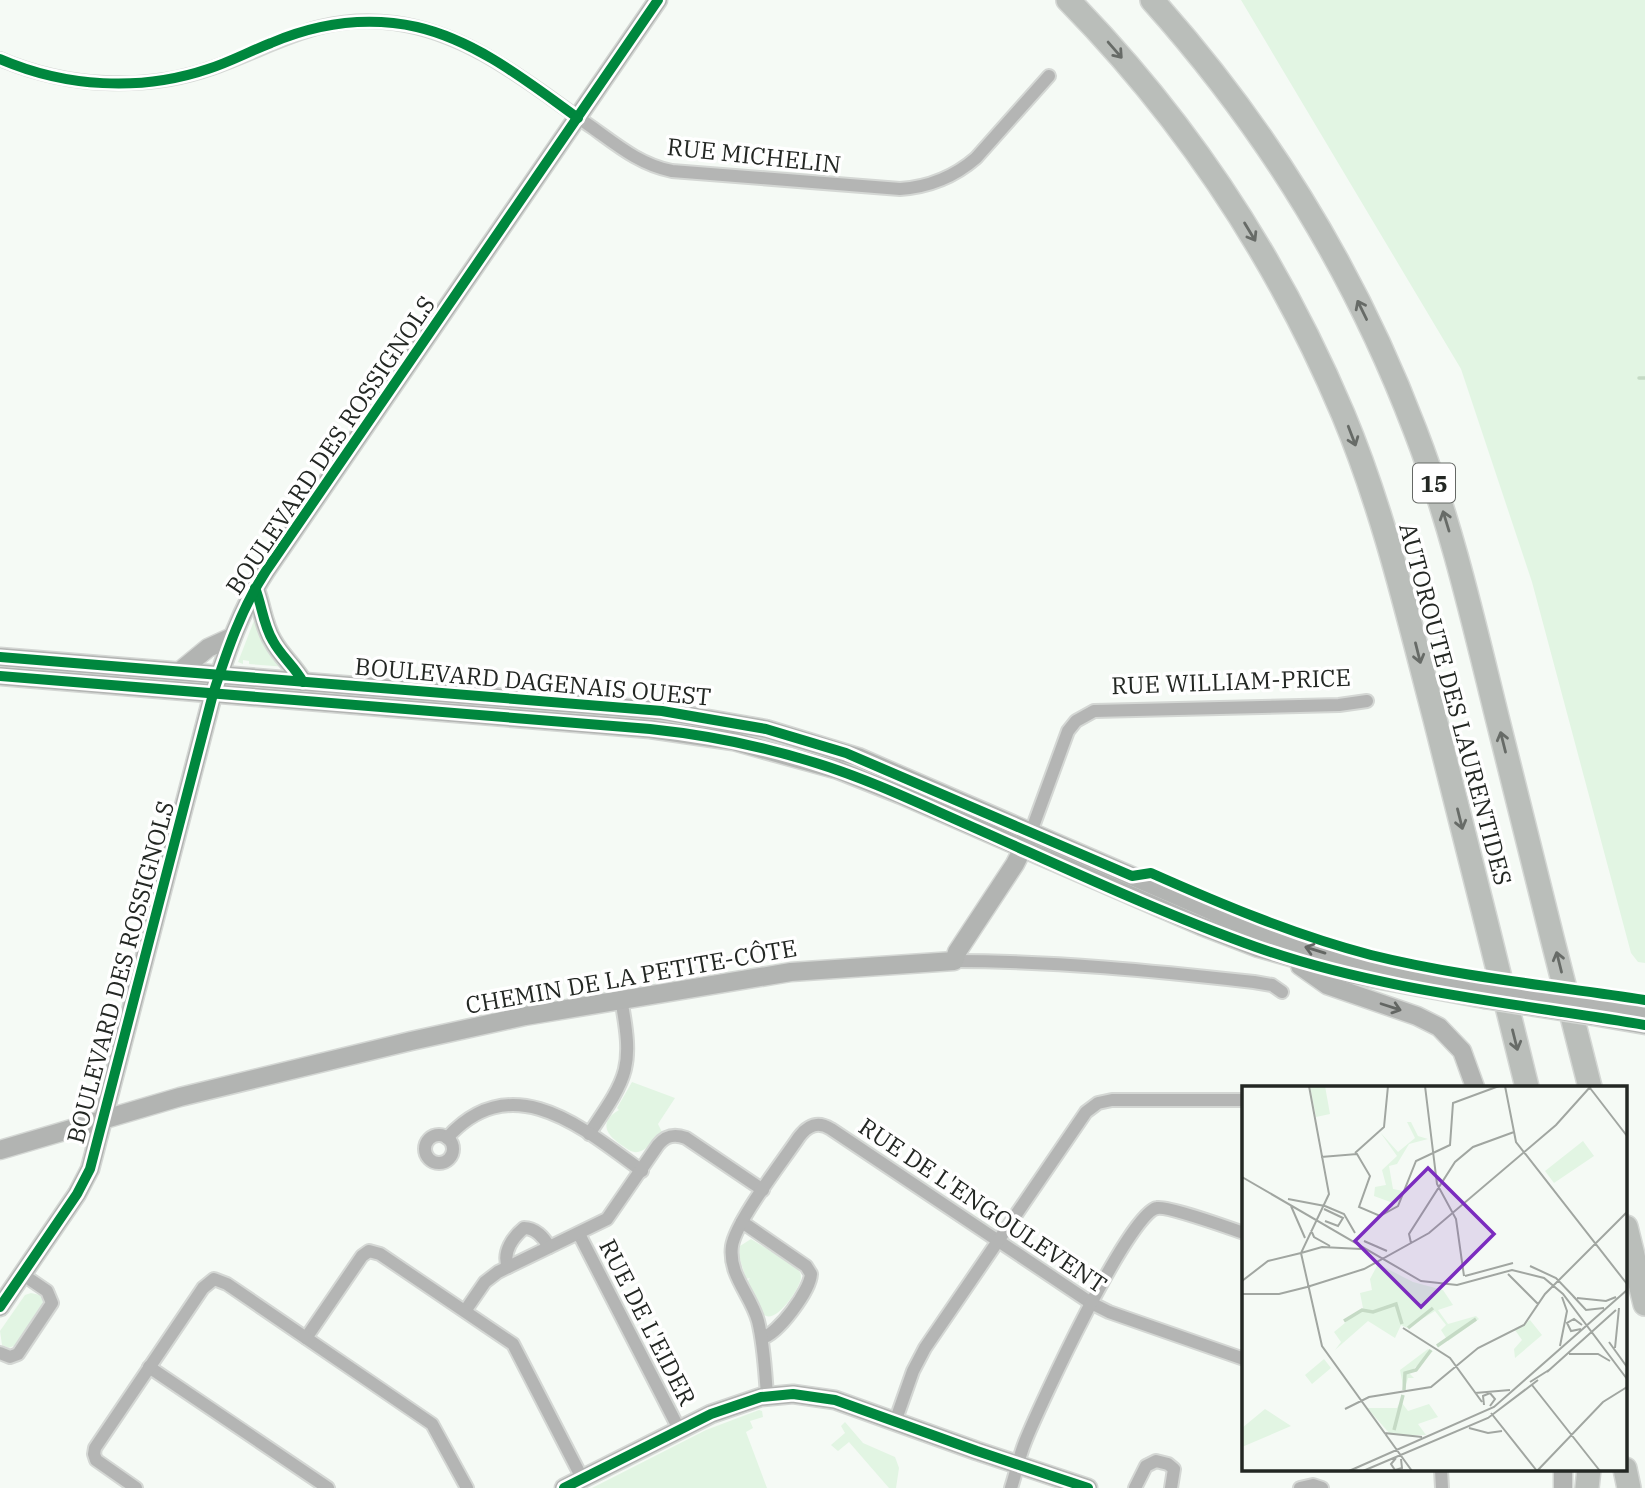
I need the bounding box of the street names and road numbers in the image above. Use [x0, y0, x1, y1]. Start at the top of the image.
street label: RUE MICHELIN [665, 130, 843, 180]
street label: BOULEVARD DES ROSSIGNOLS [218, 290, 442, 600]
road number: 15 [1413, 463, 1455, 503]
street label: AUTOROUTE DES LAURENTIDES [1392, 519, 1520, 889]
street label: BOULEVARD DAGENAIS OUEST [353, 649, 713, 713]
street label: RUE WILLIAM-PRICE [1111, 661, 1351, 701]
street label: BOULEVARD DES ROSSIGNOLS [59, 797, 181, 1147]
street label: CHEMIN DE LA PETITE-CÔTE [463, 931, 799, 1021]
street label: RUE DE L'ENGOULEVENT [853, 1110, 1113, 1300]
street label: RUE DE L'EIDER [592, 1233, 704, 1411]

